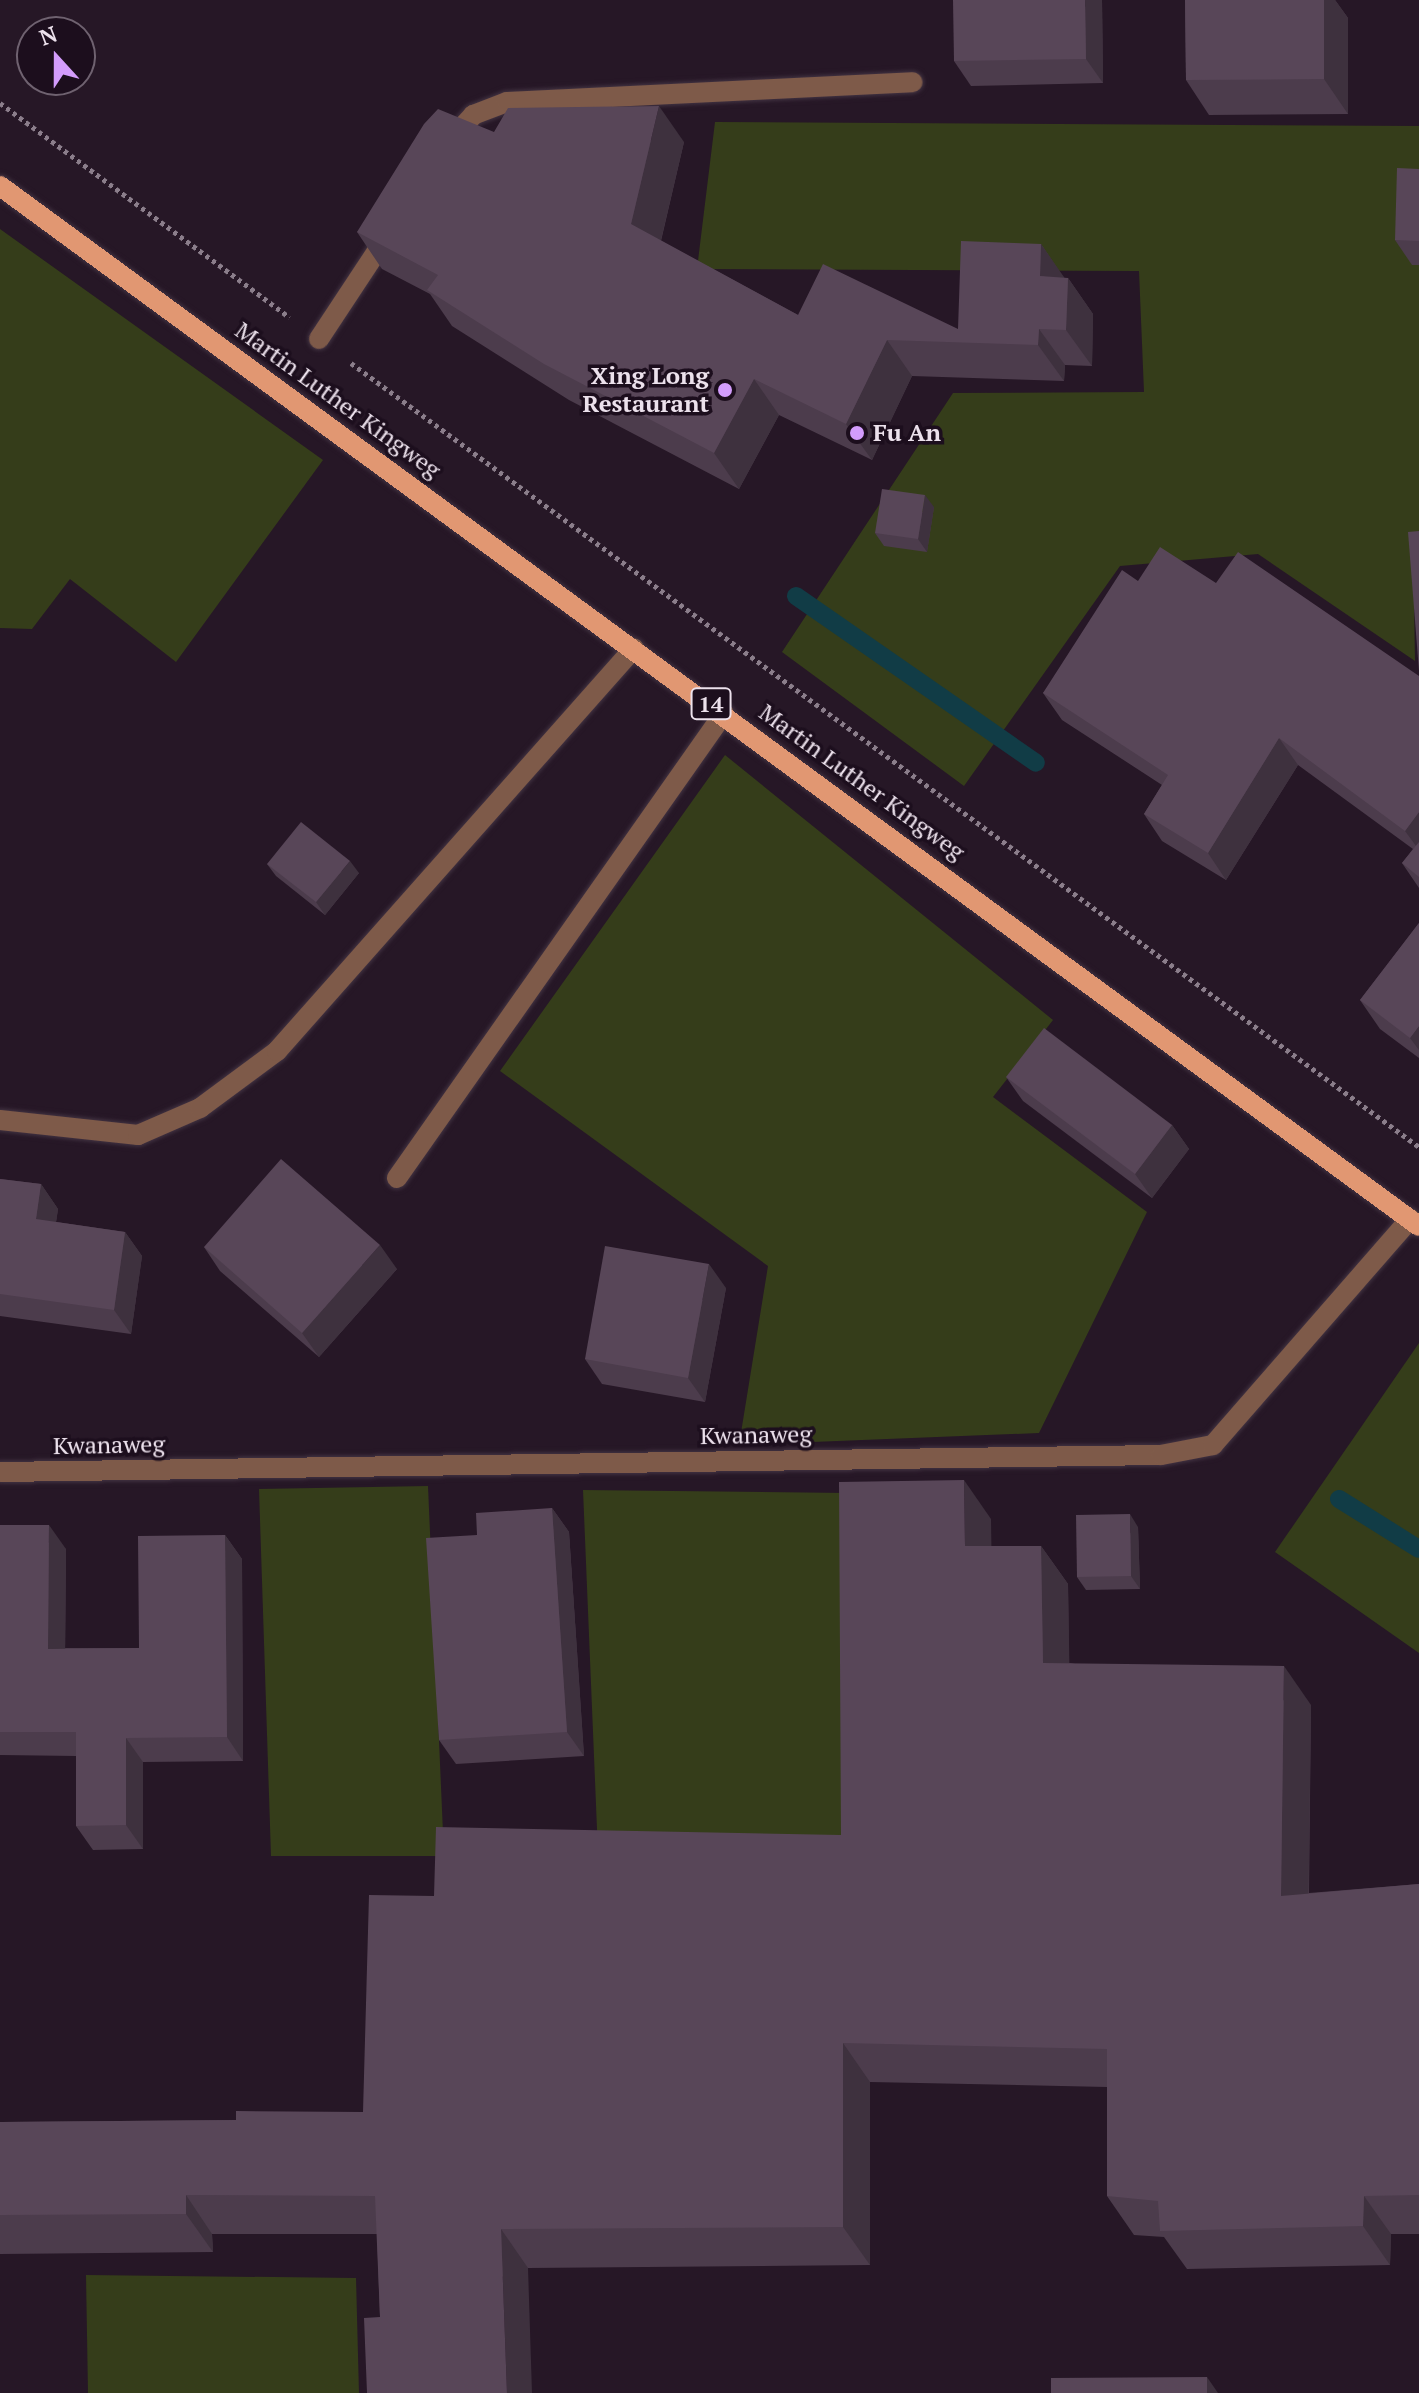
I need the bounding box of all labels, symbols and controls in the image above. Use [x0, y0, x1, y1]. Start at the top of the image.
north arrow [16, 16, 96, 96]
text: N [35, 18, 61, 52]
street label: Martin Luther Kingweg [230, 316, 446, 484]
place label: Xing Long Restaurant [582, 362, 709, 418]
marker: Xing Long Restaurant [716, 381, 734, 399]
place label: Fu An [873, 419, 941, 447]
marker: Fu An [848, 424, 866, 442]
road number: 14 [689, 686, 733, 722]
street label: Martin Luther Kingweg [754, 698, 970, 866]
street label: Kwanaweg [700, 1420, 812, 1450]
street label: Kwanaweg [53, 1430, 165, 1460]

